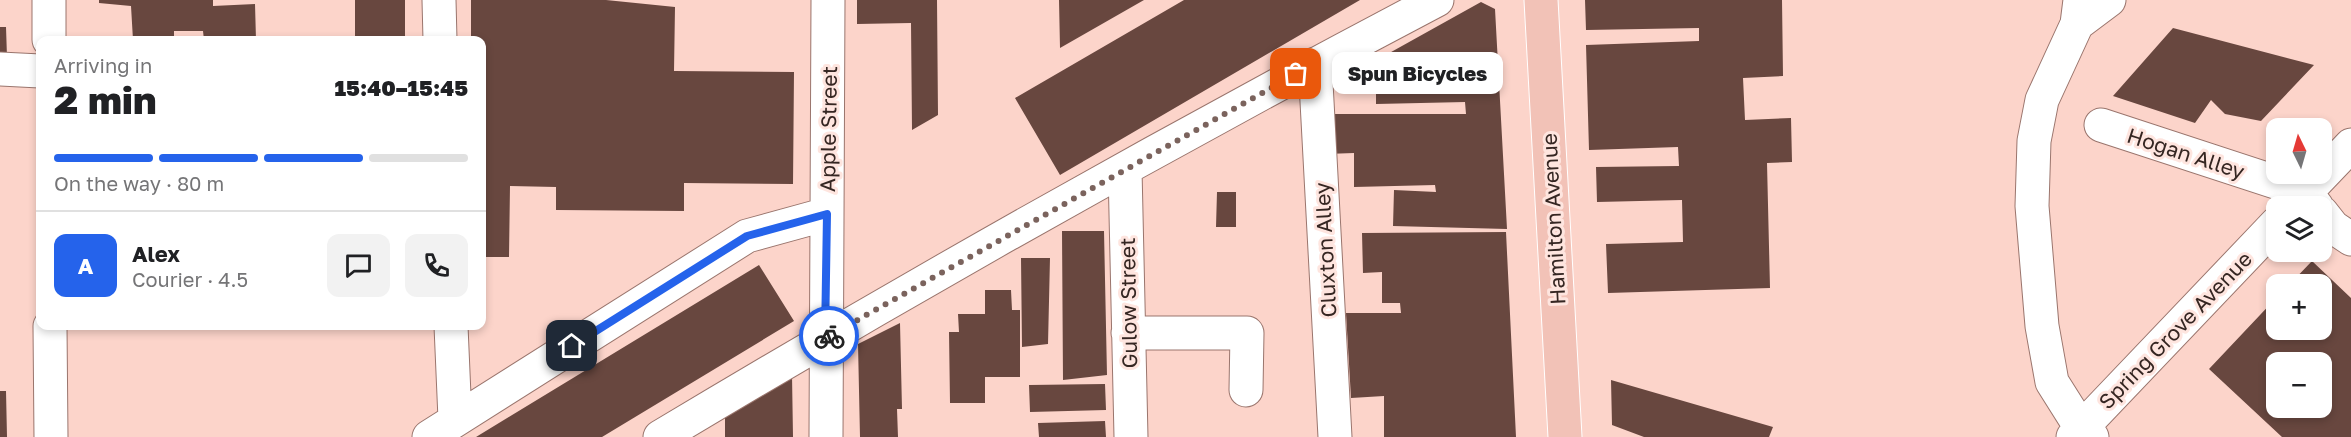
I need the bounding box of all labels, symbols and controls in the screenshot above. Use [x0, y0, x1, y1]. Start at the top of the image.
pin [1270, 48, 1321, 99]
text: Arriving in [54, 53, 152, 77]
callout: Spun Bicycles [1332, 53, 1503, 95]
icon: bag [1279, 57, 1312, 90]
text: Spun Bicycles [1348, 61, 1487, 85]
street label: Apple Street [814, 66, 842, 192]
text: 15:40–15:45 [334, 74, 468, 101]
text: 2 min [54, 76, 157, 123]
north arrow [2266, 118, 2332, 184]
map controls [2266, 118, 2332, 418]
street label: Hogan Alley [2124, 122, 2248, 184]
street label: Hamilton Avenue [1536, 133, 1570, 305]
text: On the way · 80 m [54, 171, 224, 195]
street label: Cluxton Alley [1308, 182, 1342, 318]
button: layers [2266, 196, 2332, 262]
button: chat [327, 234, 390, 297]
button: phone [405, 234, 468, 297]
street label: Gulow Street [1114, 237, 1142, 369]
text: Alex [132, 240, 180, 267]
street label: Spring Grove Avenue [2093, 246, 2257, 414]
text: A [78, 252, 93, 279]
text: Courier · 4.5 [132, 267, 248, 291]
button: + [2266, 274, 2332, 340]
courier [799, 306, 859, 366]
pin [546, 320, 597, 371]
icon: bike [813, 320, 846, 353]
icon: home [555, 329, 588, 362]
button: − [2266, 352, 2332, 418]

